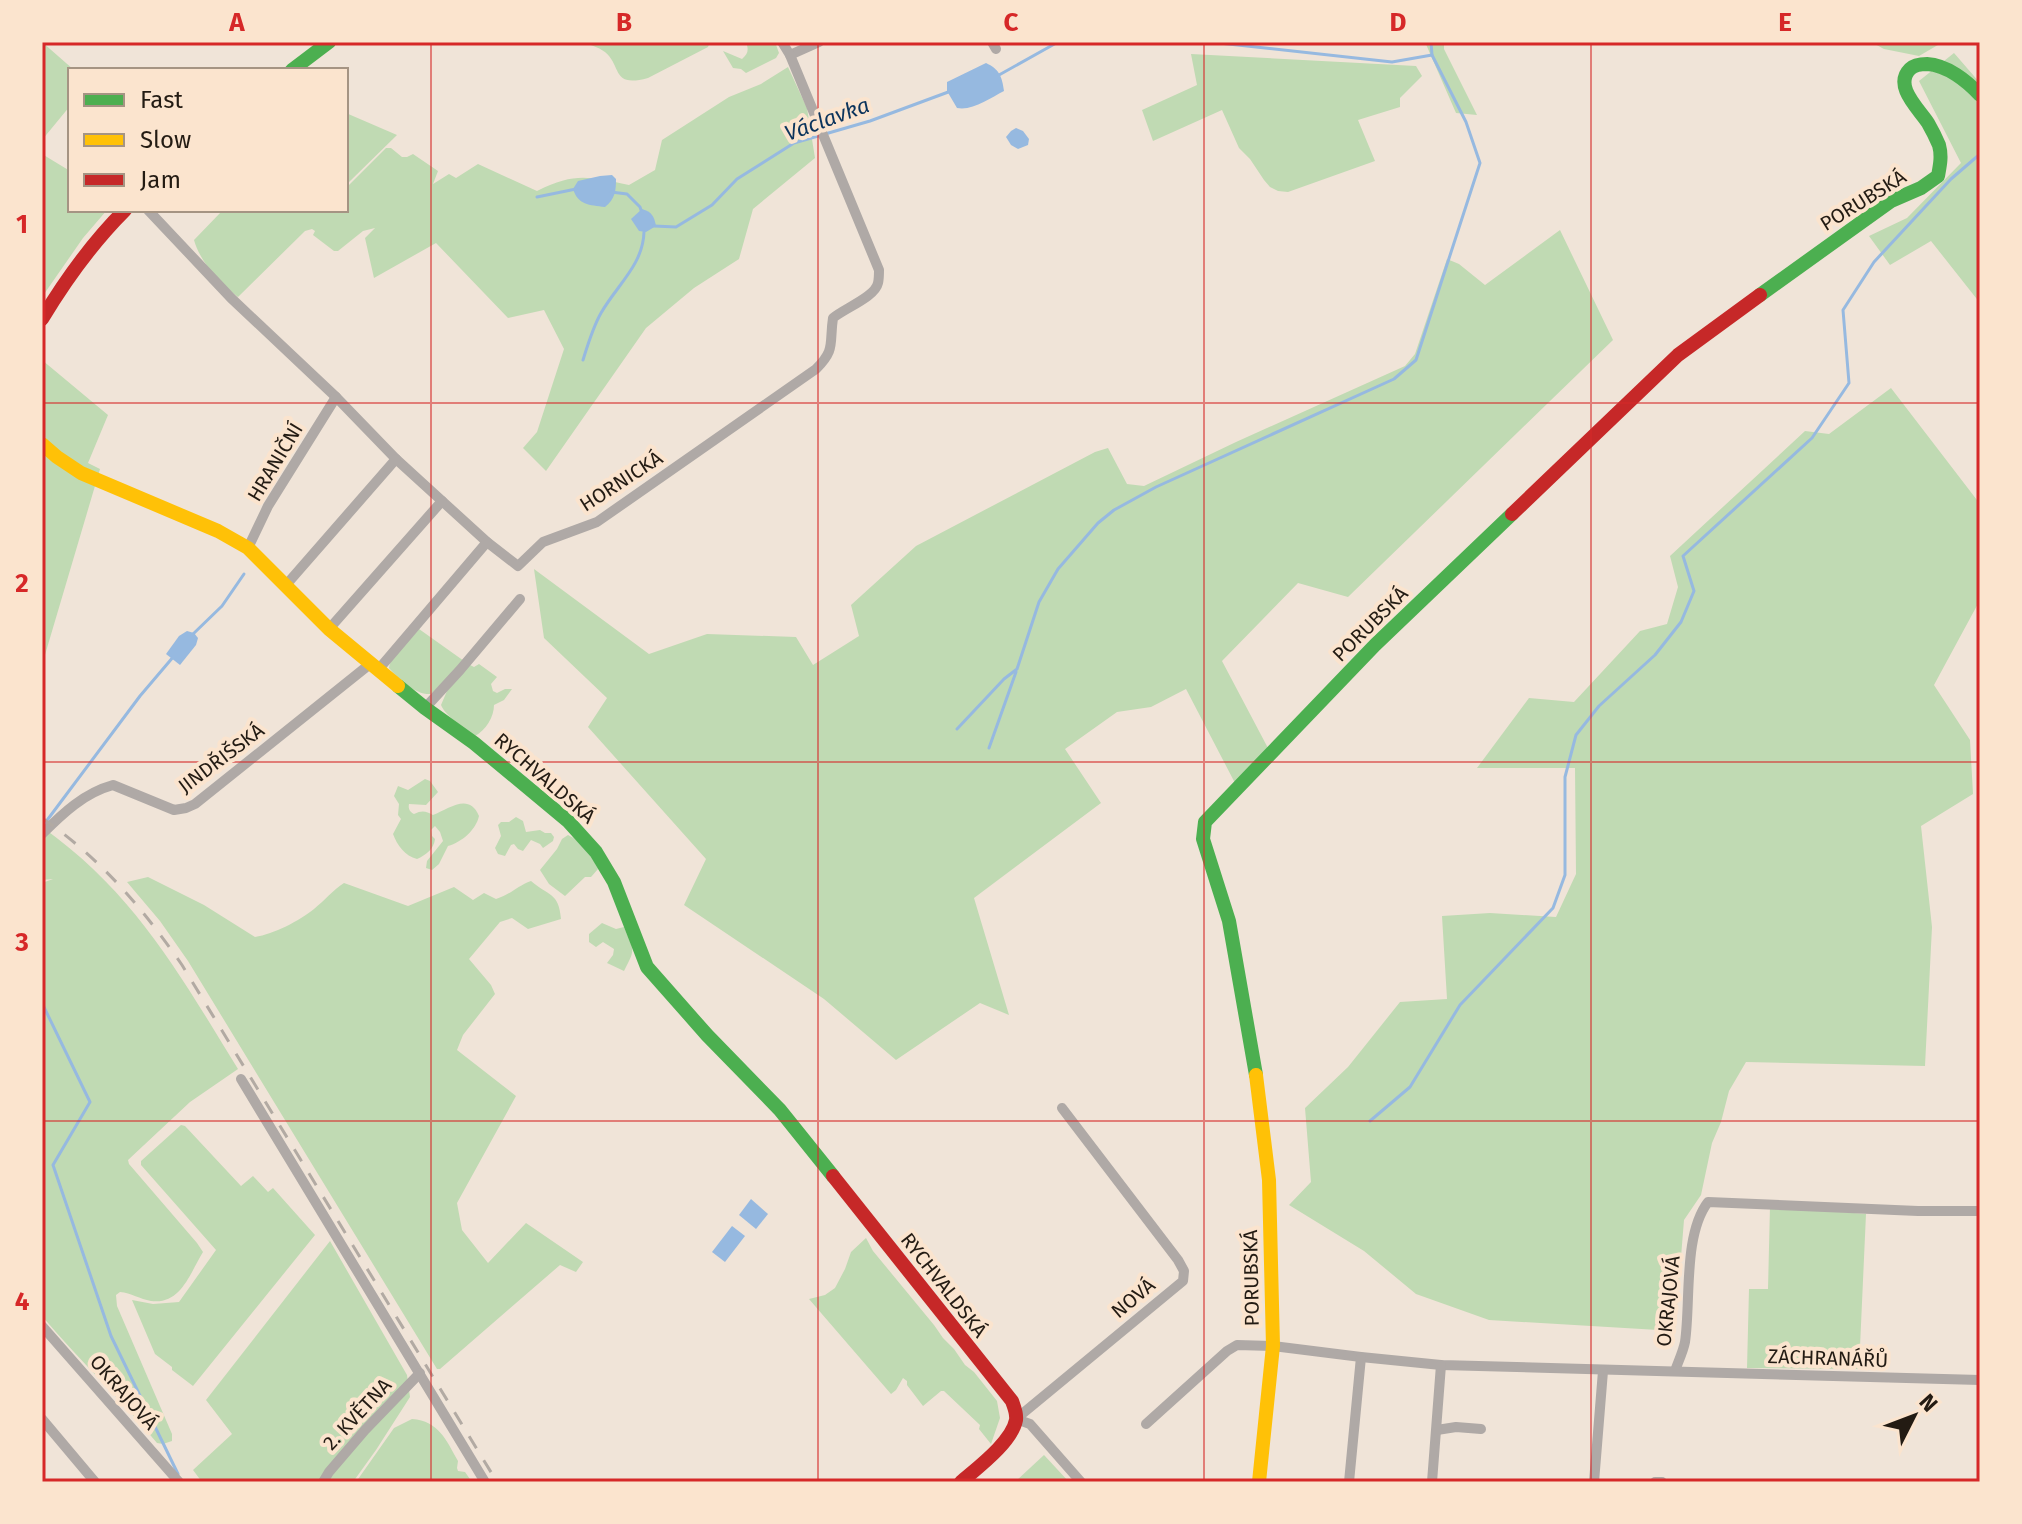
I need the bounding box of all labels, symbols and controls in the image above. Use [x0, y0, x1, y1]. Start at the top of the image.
text: A [228, 7, 245, 38]
text: B [616, 7, 632, 38]
text: C [1004, 7, 1019, 38]
text: D [1390, 7, 1407, 38]
text: E [1778, 7, 1792, 38]
legend [68, 68, 348, 212]
text: Fast [140, 86, 183, 114]
water label: Václavka [781, 91, 873, 147]
text: Slow [140, 126, 191, 154]
street label: PORUBSKÁ [1816, 164, 1911, 236]
text: Jam [140, 166, 181, 194]
text: 1 [16, 209, 28, 240]
street label: HRANIČNÍ [242, 418, 308, 506]
street label: HORNICKÁ [575, 445, 667, 517]
text: 2 [15, 568, 29, 599]
street label: PORUBSKÁ [1327, 581, 1413, 667]
street label: JINDŘIŠSKÁ [173, 718, 269, 798]
street label: RYCHVALDSKÁ [490, 728, 601, 829]
text: 3 [14, 927, 29, 958]
street label: RYCHVALDSKÁ [896, 1228, 993, 1342]
street label: PORUBSKÁ [1238, 1229, 1264, 1326]
street label: OKRAJOVÁ [1651, 1254, 1685, 1348]
street label: NOVÁ [1106, 1272, 1160, 1323]
text: 4 [15, 1286, 30, 1317]
street label: ZÁCHRANÁŘŮ [1767, 1343, 1889, 1372]
street label: OKRAJOVÁ [85, 1350, 163, 1435]
street label: 2. KVĚTNA [318, 1373, 397, 1455]
north arrow [1874, 1376, 1954, 1456]
text: N [1914, 1388, 1943, 1417]

